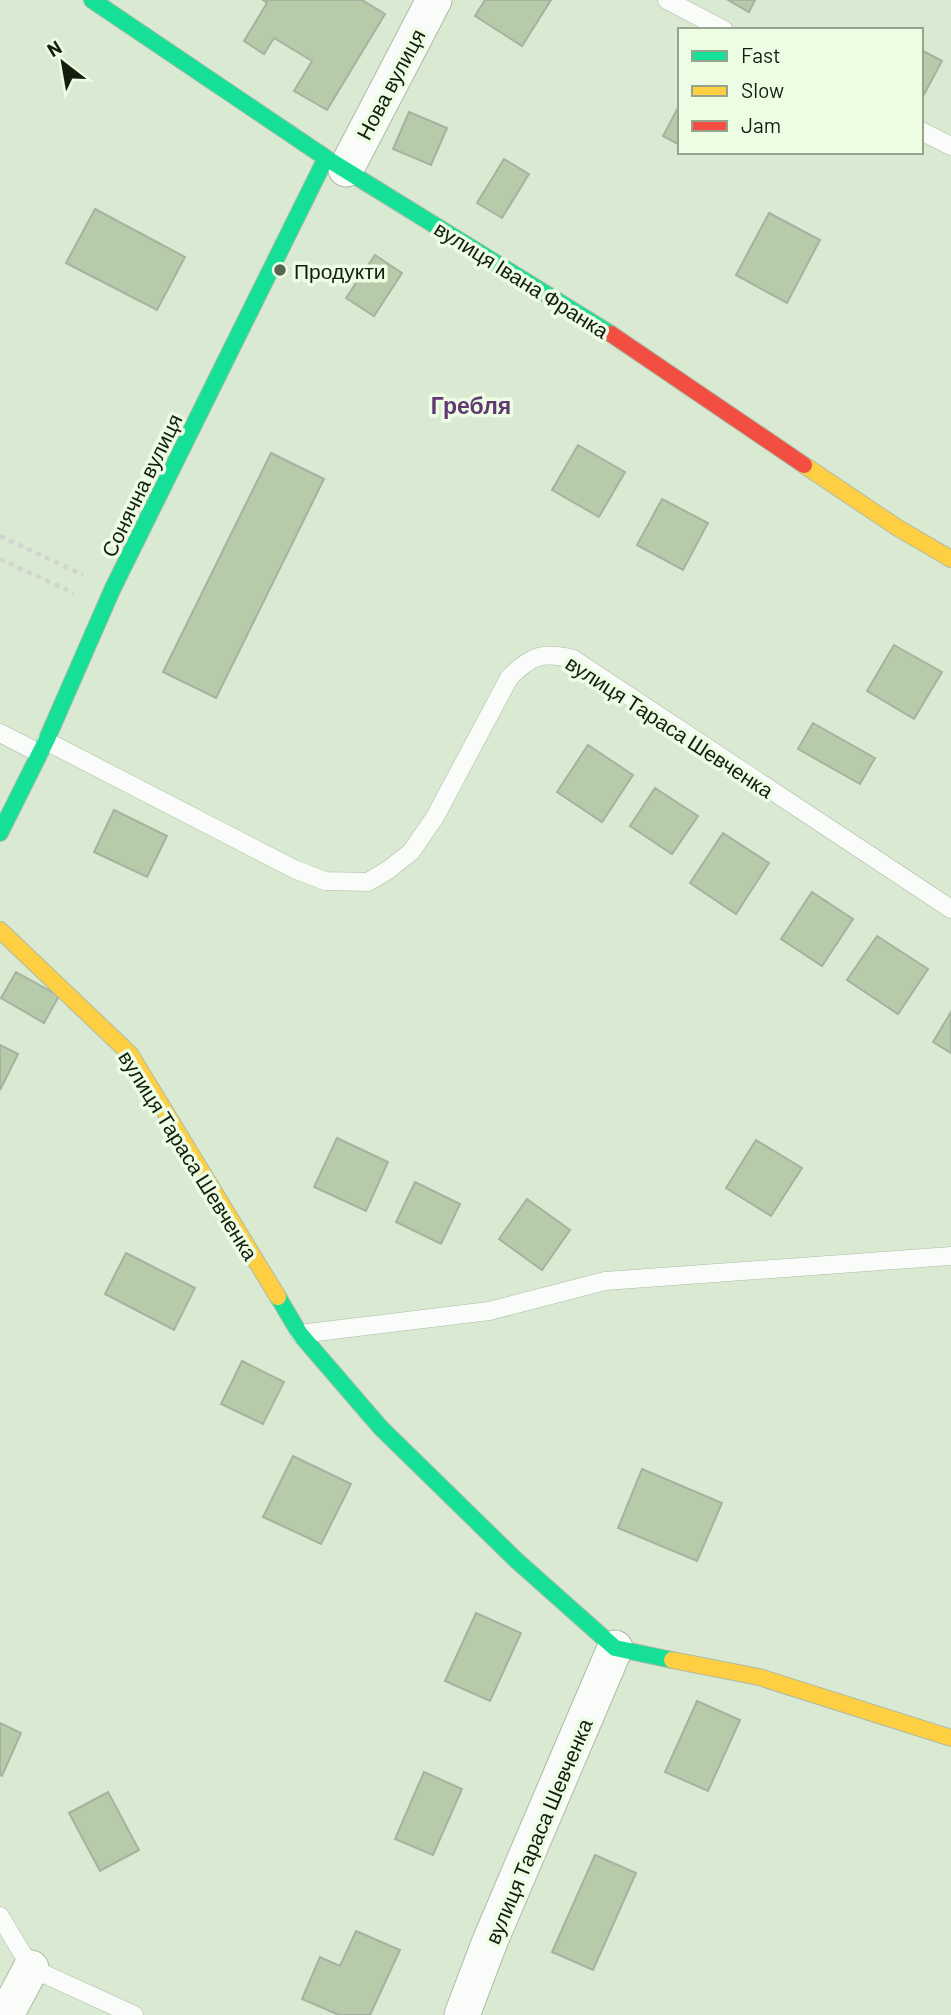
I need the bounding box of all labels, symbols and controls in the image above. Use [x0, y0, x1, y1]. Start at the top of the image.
street label: Нова вулиця [350, 24, 430, 144]
north arrow [28, 28, 98, 98]
legend [678, 28, 923, 154]
text: N [43, 35, 65, 61]
text: Fast [741, 42, 781, 67]
text: Slow [741, 77, 784, 102]
text: Jam [741, 112, 781, 137]
street label: вулиця Івана Франка [430, 215, 614, 343]
place label: Продукти [294, 258, 386, 283]
marker: Продукти [272, 262, 288, 278]
district label: Гребля [431, 391, 511, 419]
street label: Сонячна вулиця [95, 409, 187, 561]
street label: вулиця Тараса Шевченка [562, 650, 779, 803]
street label: вулиця Тараса Шевченка [114, 1046, 264, 1265]
street label: вулиця Тараса Шевченка [479, 1714, 597, 1947]

